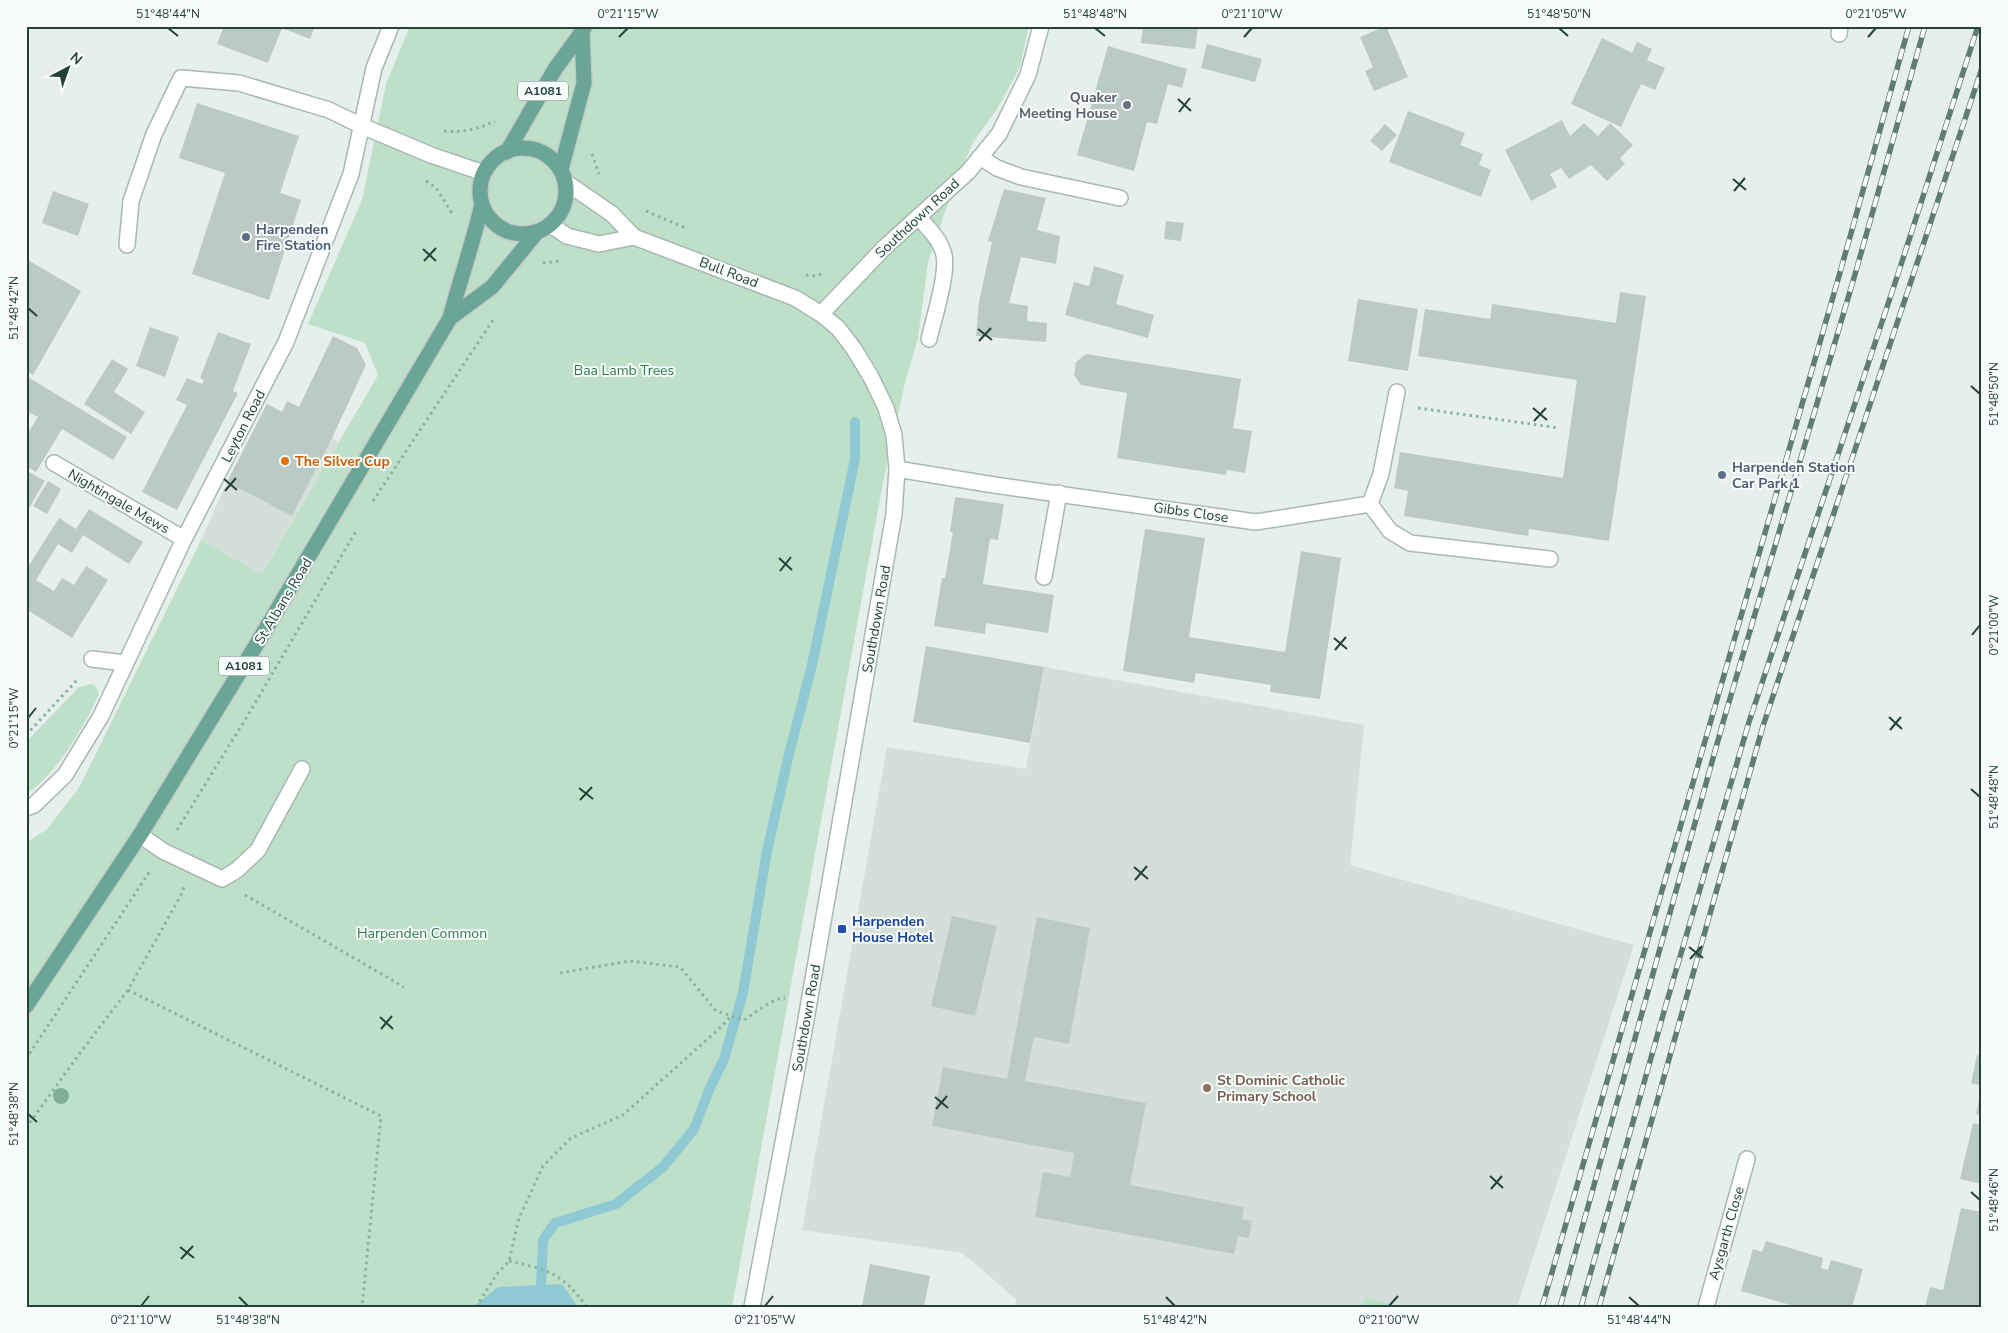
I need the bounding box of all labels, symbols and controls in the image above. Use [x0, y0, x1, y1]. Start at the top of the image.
text: 51°48'44"N [136, 6, 200, 22]
text: 0°21'15"W [597, 6, 659, 22]
text: 51°48'48"N [1063, 6, 1127, 22]
text: 0°21'10"W [1221, 6, 1283, 22]
text: 51°48'50"N [1527, 6, 1591, 22]
text: 0°21'05"W [1845, 6, 1907, 22]
north arrow [42, 42, 92, 92]
text: N [66, 48, 86, 69]
road number: A1081 [518, 82, 568, 100]
place label: Quaker Meeting House [1019, 88, 1118, 123]
marker: Quaker Meeting House [1121, 99, 1133, 111]
street label: Southdown Road [871, 174, 964, 262]
place label: Harpenden Fire Station [256, 220, 331, 255]
marker: Harpenden Fire Station [240, 231, 252, 243]
street label: Bull Road [697, 253, 761, 292]
text: 51°48'42"N [6, 276, 22, 340]
park label: Baa Lamb Trees [574, 361, 675, 380]
text: 51°48'50"N [1986, 362, 2002, 426]
street label: Leyton Road [217, 387, 270, 466]
place label: The Silver Cup [295, 452, 390, 471]
marker: The Silver Cup [279, 455, 291, 467]
place label: Harpenden Station Car Park 1 [1732, 458, 1855, 493]
street label: Nightingale Mews [65, 465, 173, 538]
marker: Harpenden Station Car Park 1 [1716, 469, 1728, 481]
street label: Gibbs Close [1152, 498, 1230, 527]
street label: St Albans Road [250, 554, 317, 648]
street label: Southdown Road [858, 564, 895, 674]
text: 0°21'00"W [1986, 594, 2002, 656]
road number: A1081 [219, 656, 269, 676]
text: 0°21'15"W [6, 687, 22, 749]
text: 51°48'48"N [1986, 765, 2002, 829]
place label: Harpenden House Hotel [852, 912, 934, 947]
marker: Harpenden House Hotel [836, 923, 848, 935]
park label: Harpenden Common [357, 924, 487, 943]
street label: Southdown Road [788, 963, 825, 1073]
place label: St Dominic Catholic Primary School [1217, 1071, 1345, 1106]
text: 51°48'38"N [6, 1082, 22, 1146]
marker: St Dominic Catholic Primary School [1201, 1082, 1213, 1094]
text: 51°48'46"N [1986, 1168, 2002, 1232]
street label: Aysgarth Close [1704, 1184, 1749, 1282]
text: 0°21'10"W [110, 1312, 172, 1328]
text: 51°48'38"N [216, 1312, 280, 1328]
text: 0°21'05"W [734, 1312, 796, 1328]
text: 51°48'42"N [1143, 1312, 1207, 1328]
text: 0°21'00"W [1358, 1312, 1420, 1328]
text: 51°48'44"N [1607, 1312, 1671, 1328]

